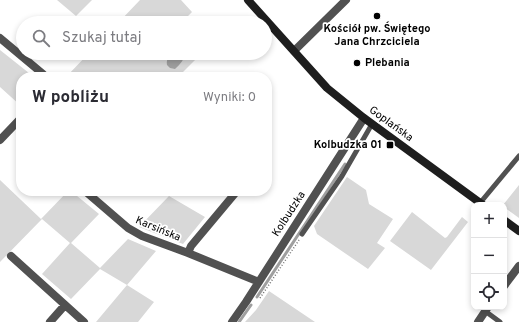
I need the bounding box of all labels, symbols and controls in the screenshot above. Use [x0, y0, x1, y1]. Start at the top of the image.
marker: Kościół pw. Świętego Jana Chrzciciela [372, 11, 382, 21]
search box [16, 16, 272, 60]
place label: Kościół pw. Świętego Jana Chrzciciela [323, 21, 431, 49]
icon: search [30, 27, 52, 49]
text: Szukaj tutaj [62, 29, 142, 48]
place label: Plebania [365, 56, 410, 70]
marker: Plebania [352, 58, 362, 68]
text: W pobliżu [32, 87, 109, 109]
text: Wyniki: 0 [203, 90, 256, 106]
street label: Goplańska [366, 103, 416, 145]
place label: Kolbudzka 01 [314, 138, 382, 152]
marker: Kolbudzka 01 [385, 140, 395, 150]
street label: Kolbudzka [269, 188, 309, 239]
map controls [471, 202, 507, 310]
button: + [471, 202, 507, 238]
street label: Karsińska [133, 213, 183, 245]
button: − [471, 238, 507, 274]
button: locate [471, 274, 507, 310]

